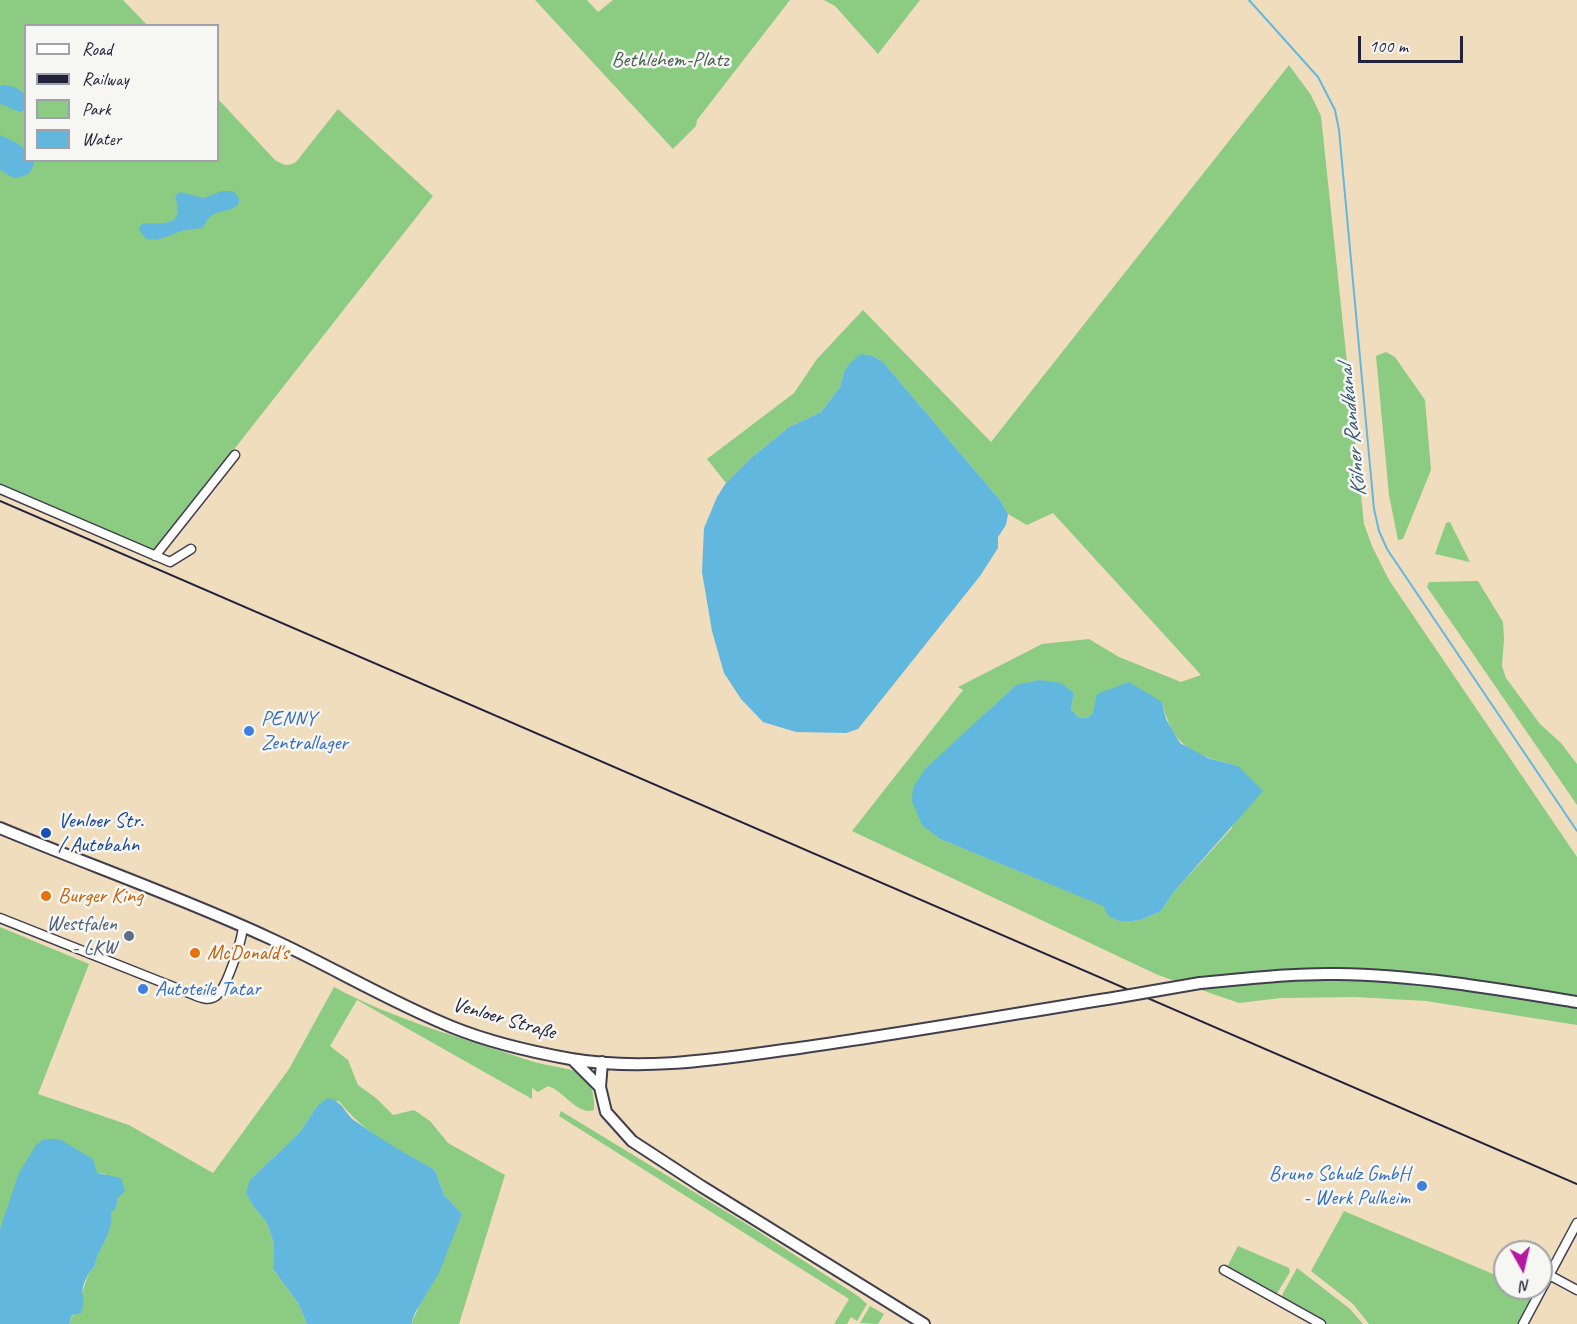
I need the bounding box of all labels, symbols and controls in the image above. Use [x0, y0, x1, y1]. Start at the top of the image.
legend [24, 24, 219, 162]
scale bar [1361, 24, 1466, 62]
text: 100 m [1369, 35, 1408, 57]
text: Road [82, 38, 112, 60]
park label: Bethlehem-Platz [611, 47, 729, 73]
text: Railway [82, 68, 129, 90]
text: Park [82, 98, 111, 120]
text: Water [82, 128, 121, 150]
water label: Kölner Randkanal [1333, 364, 1373, 498]
place label: PENNY Zentrallager [261, 706, 348, 756]
marker: PENNY Zentrallager [242, 724, 256, 738]
place label: Venloer Str. / Autobahn [58, 808, 144, 858]
marker: Venloer Str. / Autobahn [39, 826, 53, 840]
place label: Burger King [58, 883, 143, 909]
marker: Burger King [39, 889, 53, 903]
place label: Westfalen - LKW [46, 911, 117, 961]
marker: Westfalen - LKW [122, 929, 136, 943]
place label: McDonald's [207, 940, 288, 966]
marker: McDonald's [188, 946, 202, 960]
place label: Autoteile Tatar [155, 976, 260, 1002]
marker: Autoteile Tatar [136, 982, 150, 996]
street label: Venloer Straße [450, 992, 558, 1046]
place label: Bruno Schulz GmbH - Werk Pulheim [1269, 1161, 1410, 1211]
marker: Bruno Schulz GmbH - Werk Pulheim [1415, 1179, 1429, 1193]
north arrow [1493, 1240, 1553, 1300]
text: N [1519, 1275, 1532, 1296]

